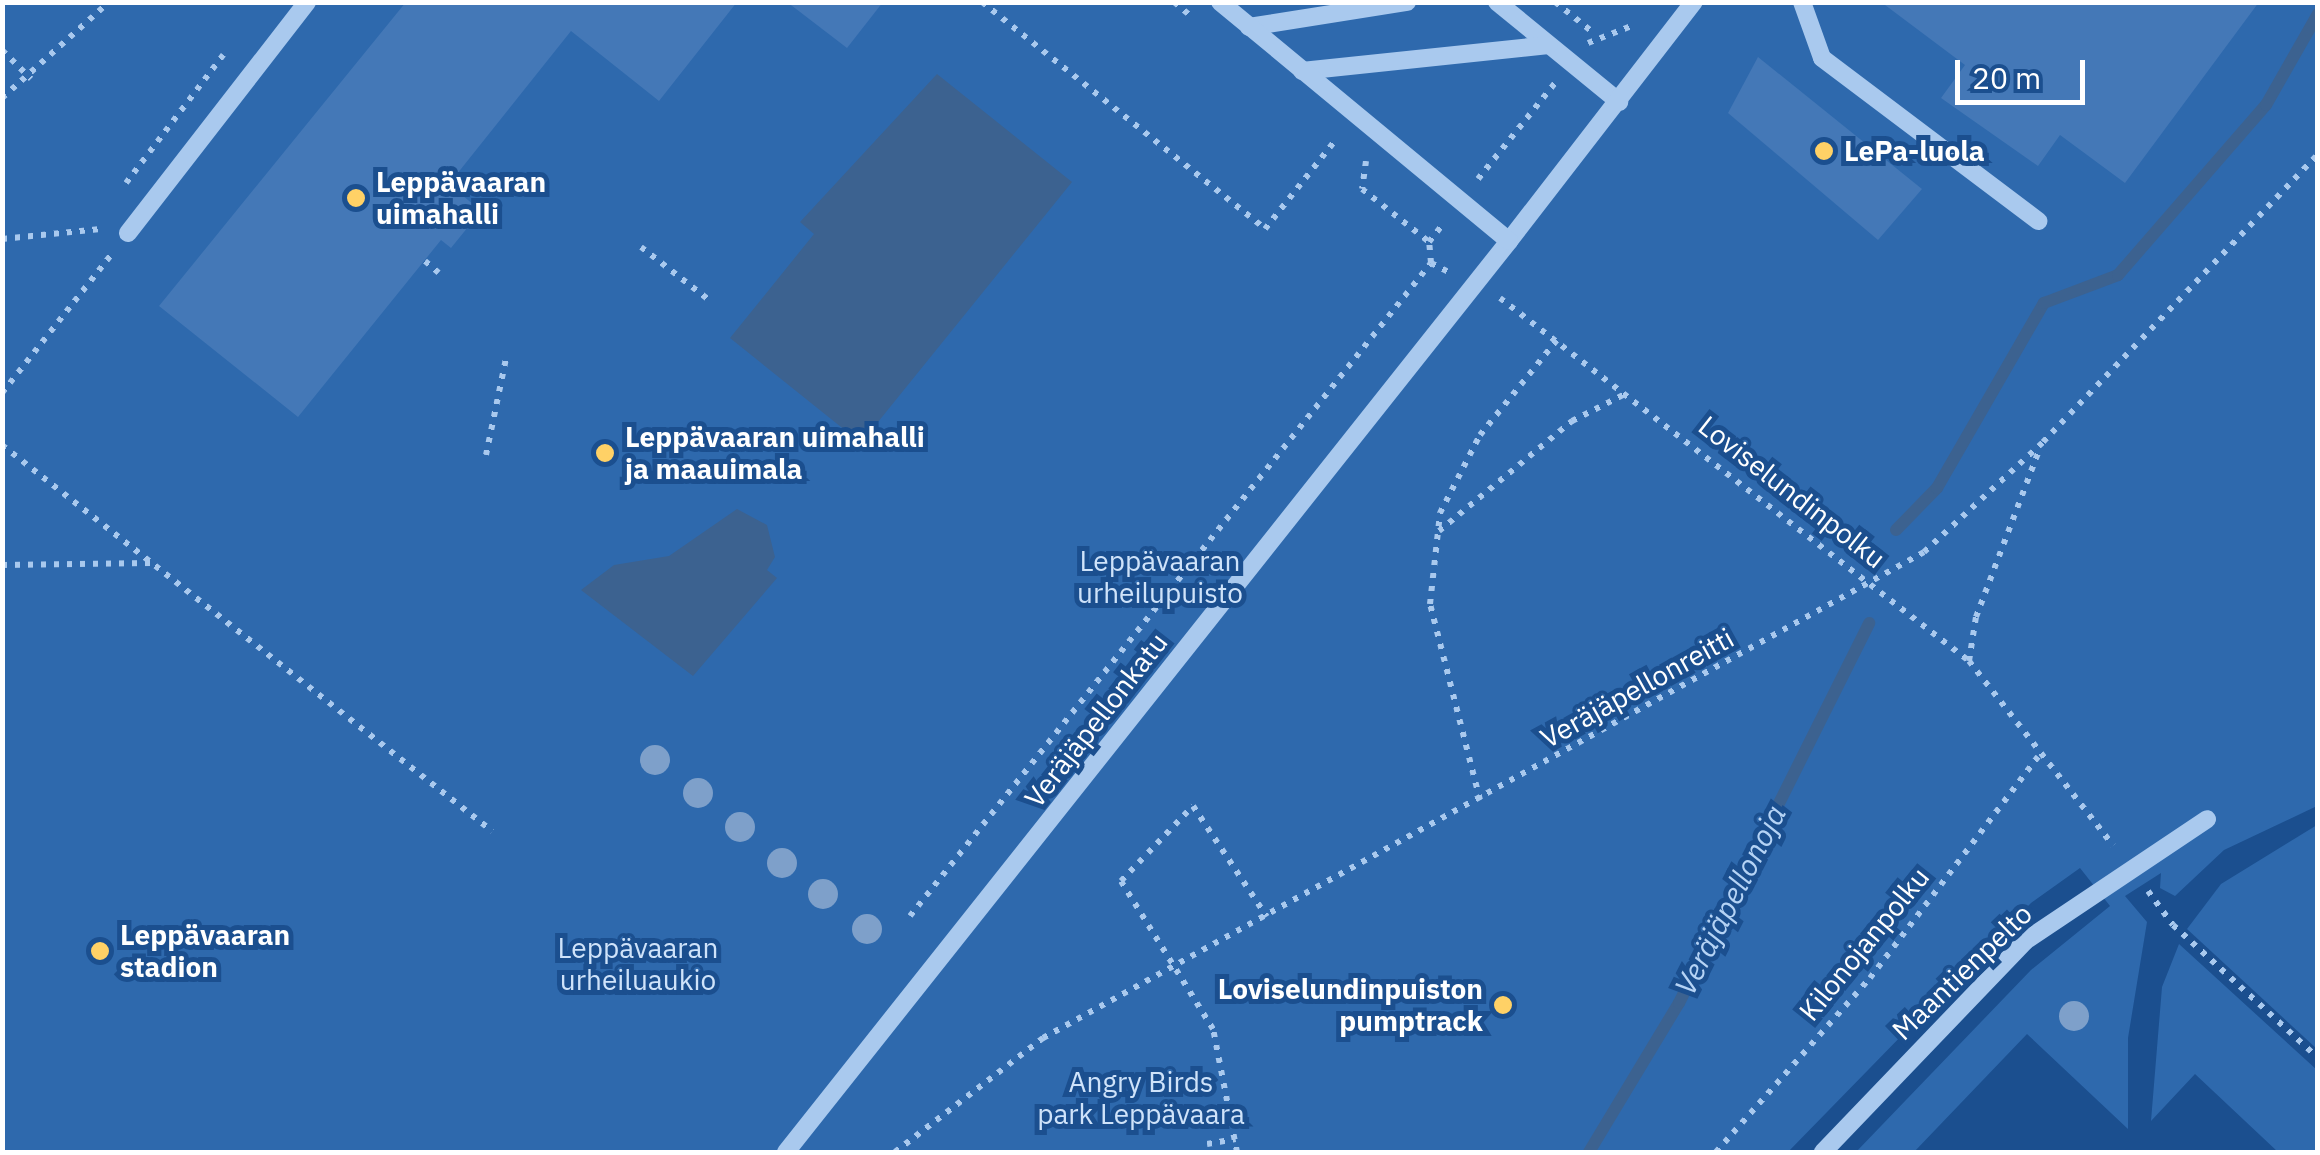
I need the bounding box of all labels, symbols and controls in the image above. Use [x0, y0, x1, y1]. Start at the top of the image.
scale bar [1960, 40, 2090, 102]
text: 20 m [1972, 58, 2041, 97]
place label: LePa-luola [1844, 134, 1985, 168]
marker: LePa-luola [1813, 140, 1835, 162]
place label: Leppävaaran uimahalli [376, 165, 546, 231]
marker: Leppävaaran uimahalli [345, 187, 367, 209]
street label: Loviselundinpolku [1692, 409, 1892, 575]
place label: Leppävaaran uimahalli ja maauimala [625, 420, 925, 486]
marker: Leppävaaran uimahalli ja maauimala [594, 442, 616, 464]
park label: Leppävaaran urheilupuisto [1077, 544, 1243, 610]
street label: Veräjäpellonreitti [1534, 621, 1740, 755]
street label: Veräjäpellonkatu [1017, 626, 1175, 814]
water label: Veräjäpellonoja [1667, 799, 1793, 1001]
street label: Kilonojanpolku [1792, 861, 1936, 1027]
street label: Maantienpelto [1885, 897, 2039, 1047]
place label: Leppävaaran stadion [120, 918, 290, 984]
park label: Leppävaaran urheiluaukio [558, 931, 718, 997]
marker: Leppävaaran stadion [89, 940, 111, 962]
place label: Loviselundinpuiston pumptrack [1218, 972, 1483, 1038]
marker: Loviselundinpuiston pumptrack [1492, 994, 1514, 1016]
park label: Angry Birds park Leppävaara [1037, 1065, 1245, 1131]

